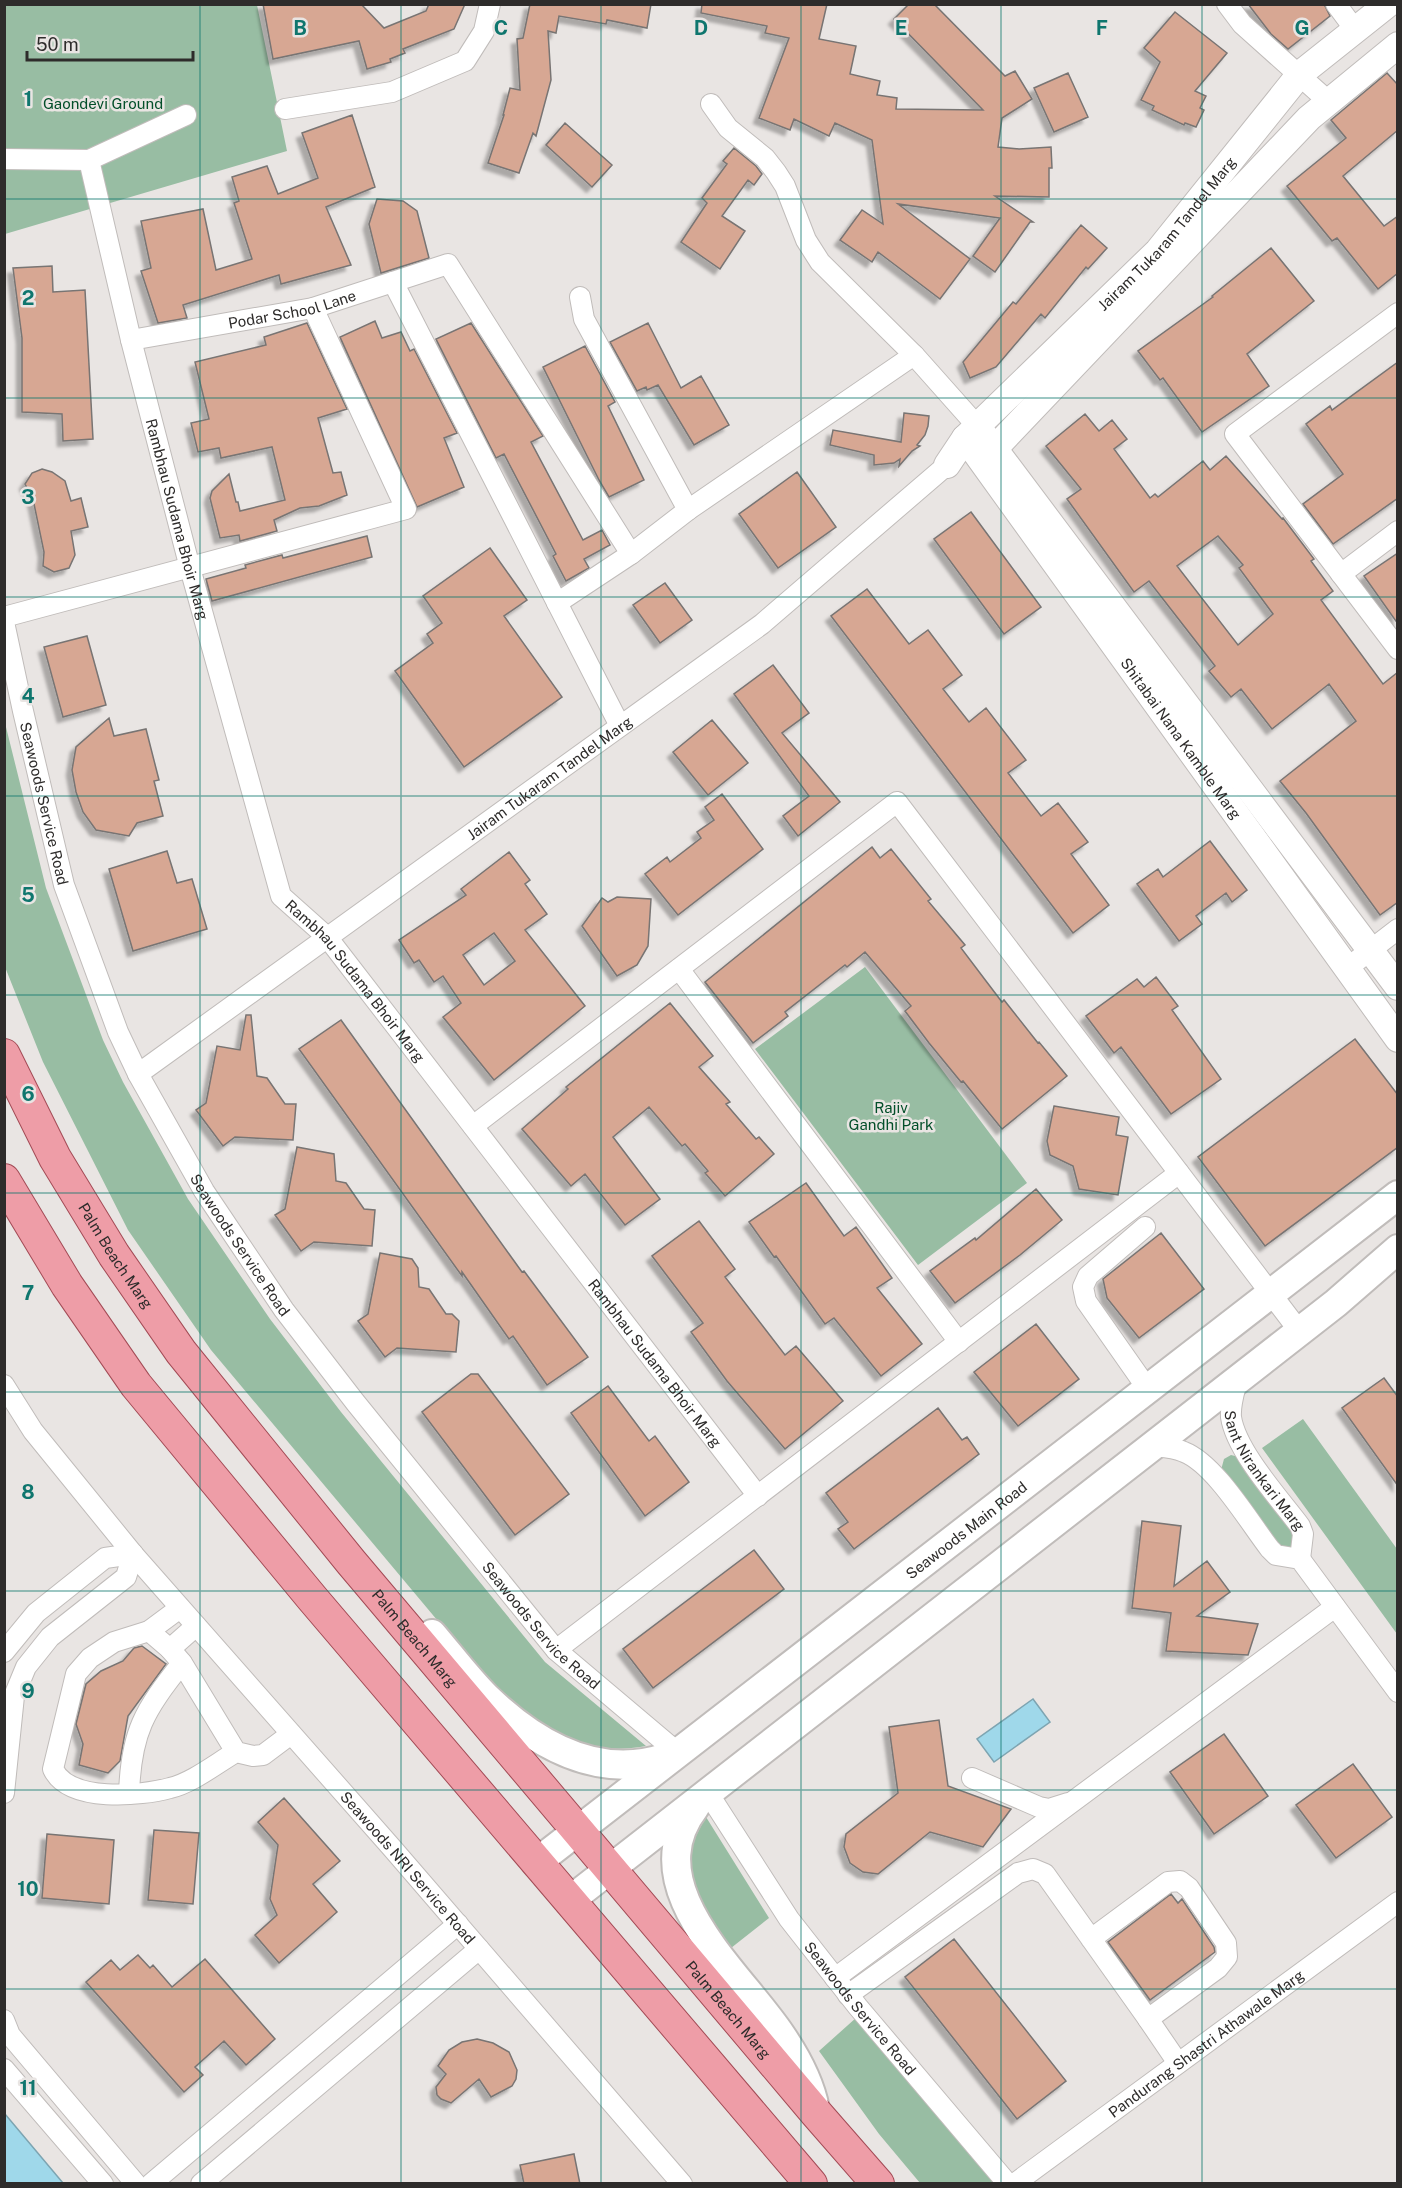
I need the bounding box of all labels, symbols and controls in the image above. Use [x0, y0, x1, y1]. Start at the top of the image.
text: B [293, 16, 307, 40]
text: C [494, 16, 508, 40]
text: D [694, 16, 708, 40]
text: E [895, 16, 907, 40]
text: F [1096, 16, 1108, 40]
text: G [1294, 16, 1310, 40]
scale bar [27, 24, 194, 62]
text: 50 m [36, 34, 79, 55]
text: 1 [24, 87, 32, 111]
park label: Gaondevi Ground [43, 95, 163, 112]
street label: Jairam Tukaram Tandel Marg [1094, 153, 1239, 313]
text: 2 [22, 286, 34, 310]
street label: Podar School Lane [227, 286, 358, 331]
street label: Rambhau Sudama Bhoir Marg [143, 417, 212, 622]
text: 3 [21, 485, 35, 509]
street label: Shitabai Nana Kamble Marg [1118, 654, 1245, 822]
text: 4 [21, 684, 35, 708]
street label: Jairam Tukaram Tandel Marg [463, 712, 635, 843]
street label: Seawoods Service Road [17, 720, 72, 887]
text: 5 [21, 883, 35, 907]
street label: Rambhau Sudama Bhoir Marg [282, 896, 429, 1065]
text: 6 [21, 1082, 35, 1106]
park label: Rajiv Gandhi Park [849, 1099, 933, 1133]
street label: Seawoods Service Road [187, 1171, 294, 1319]
street label: Palm Beach Marg [76, 1200, 157, 1311]
street label: Rambhau Sudama Bhoir Marg [585, 1275, 725, 1450]
text: 7 [22, 1281, 34, 1305]
street label: Sant Nirankari Marg [1222, 1410, 1309, 1534]
street label: Seawoods Main Road [902, 1478, 1030, 1582]
text: 8 [21, 1480, 35, 1504]
street label: Seawoods Service Road [479, 1558, 604, 1692]
street label: Palm Beach Marg [369, 1586, 461, 1690]
text: 9 [21, 1679, 35, 1703]
street label: Seawoods NRI Service Road [337, 1788, 479, 1947]
text: 10 [17, 1877, 39, 1901]
street label: Seawoods Service Road [801, 1938, 920, 2078]
street label: Palm Beach Marg [683, 1957, 775, 2062]
street label: Pandurang Shastri Athawale Marg [1105, 1966, 1307, 2120]
text: 11 [19, 2076, 37, 2100]

